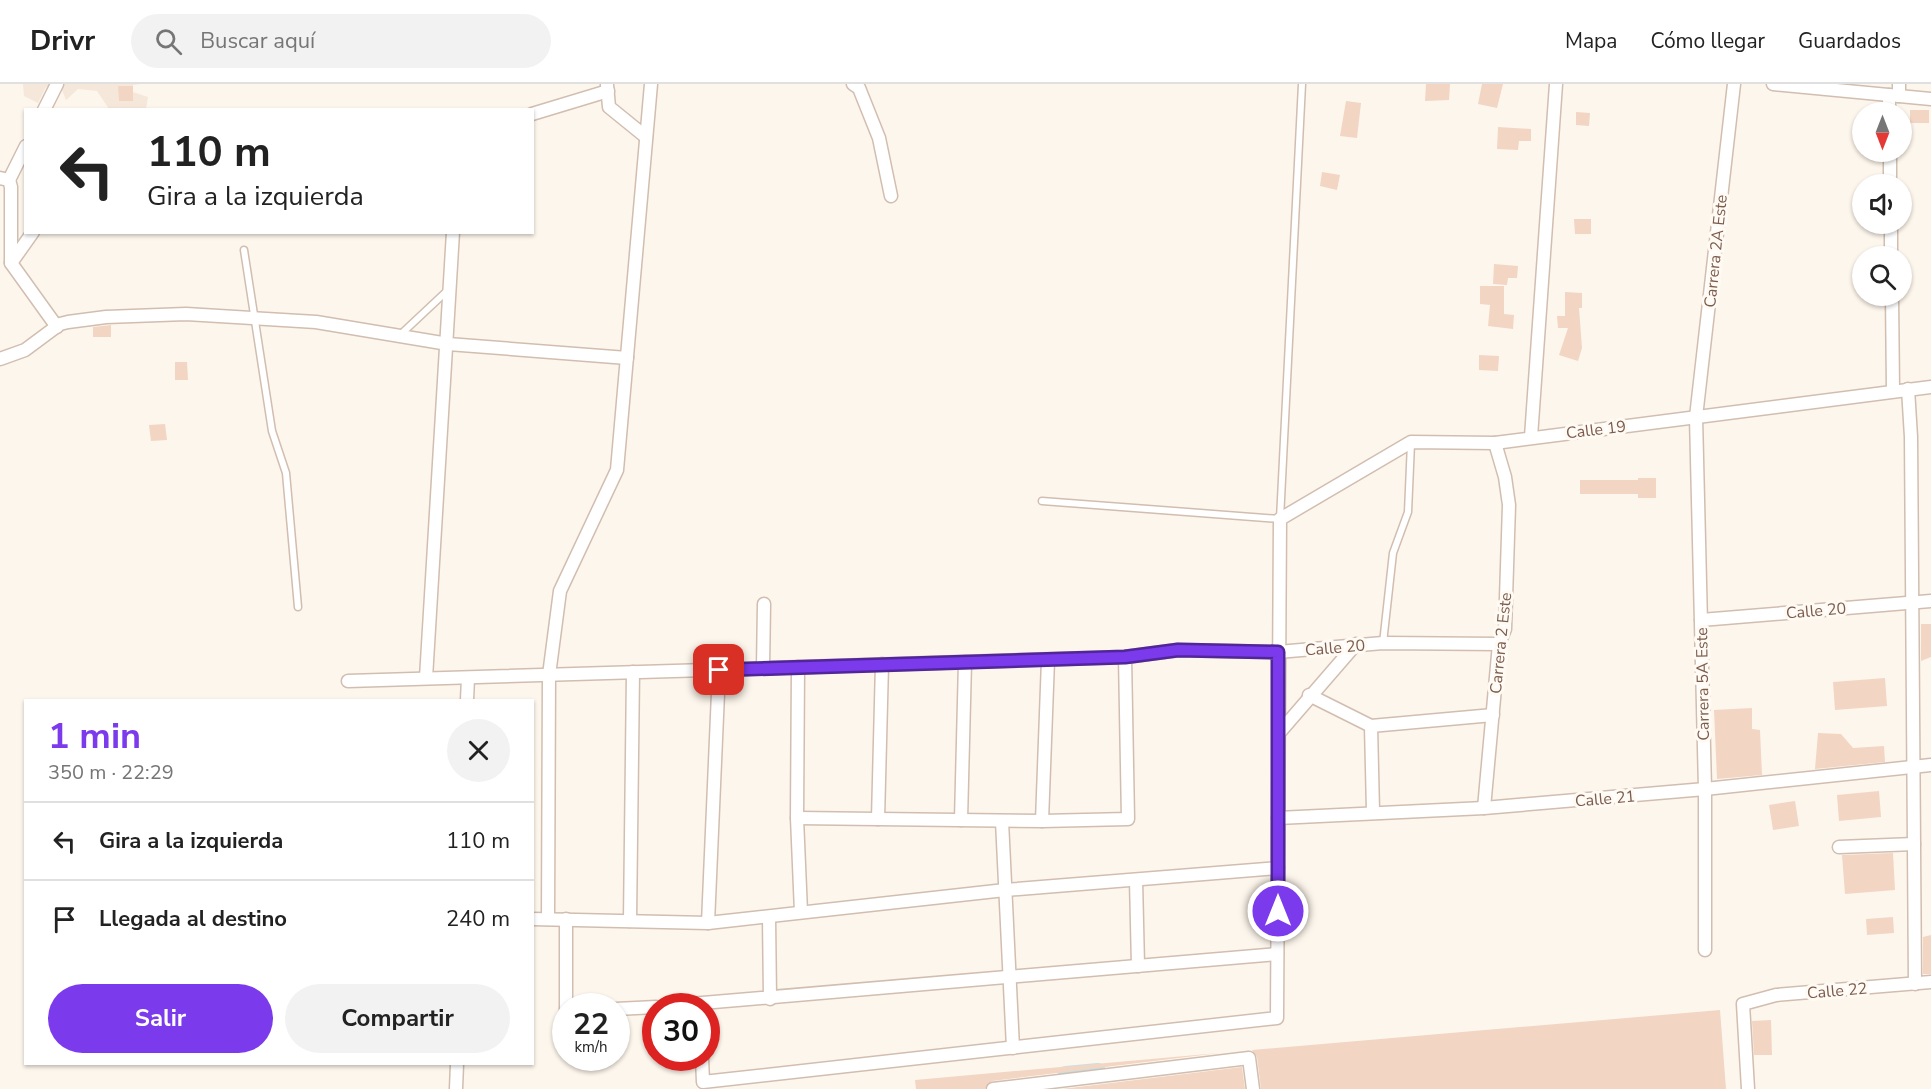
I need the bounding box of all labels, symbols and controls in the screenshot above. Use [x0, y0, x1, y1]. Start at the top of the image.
search box [131, 14, 551, 68]
text: Drivr [30, 22, 95, 60]
icon: search [152, 25, 185, 58]
text: Buscar aquí [200, 26, 315, 56]
text: Mapa [1565, 27, 1617, 55]
text: Cómo llegar [1650, 27, 1765, 55]
text: Guardados [1798, 27, 1901, 55]
north arrow [1852, 102, 1912, 162]
map controls [1852, 102, 1912, 306]
text: 110 m [147, 124, 271, 181]
icon: left [48, 132, 126, 210]
button: sound [1852, 174, 1912, 234]
text: Gira a la izquierda [147, 178, 364, 215]
street label: Carrera 2A Este [1699, 194, 1733, 309]
button: search [1852, 246, 1912, 306]
street label: Calle 19 [1565, 415, 1627, 445]
street label: Carrera 2 Este [1485, 591, 1517, 695]
street label: Calle 20 [1785, 597, 1847, 625]
street label: Carrera 5A Este [1691, 627, 1715, 741]
street label: Calle 20 [1304, 634, 1366, 662]
pin [693, 644, 744, 695]
icon: arrive [702, 653, 735, 686]
text: 1 min [48, 712, 141, 761]
button: close [447, 719, 510, 782]
text: 350 m · 22:29 [48, 759, 174, 786]
street label: Calle 21 [1574, 785, 1636, 813]
icon: left [48, 825, 81, 858]
text: Gira a la izquierda [99, 826, 283, 856]
text: 110 m [446, 826, 510, 856]
position arrow [1246, 879, 1310, 943]
icon: arrive [48, 903, 81, 936]
text: Llegada al destino [99, 904, 287, 934]
text: 240 m [446, 904, 510, 934]
street label: Calle 22 [1806, 977, 1868, 1005]
button: Salir [48, 984, 273, 1053]
button: Compartir [285, 984, 510, 1053]
speed limit sign: 30 [642, 993, 720, 1071]
text: 22 [573, 1004, 609, 1045]
text: km/h [574, 1037, 608, 1057]

